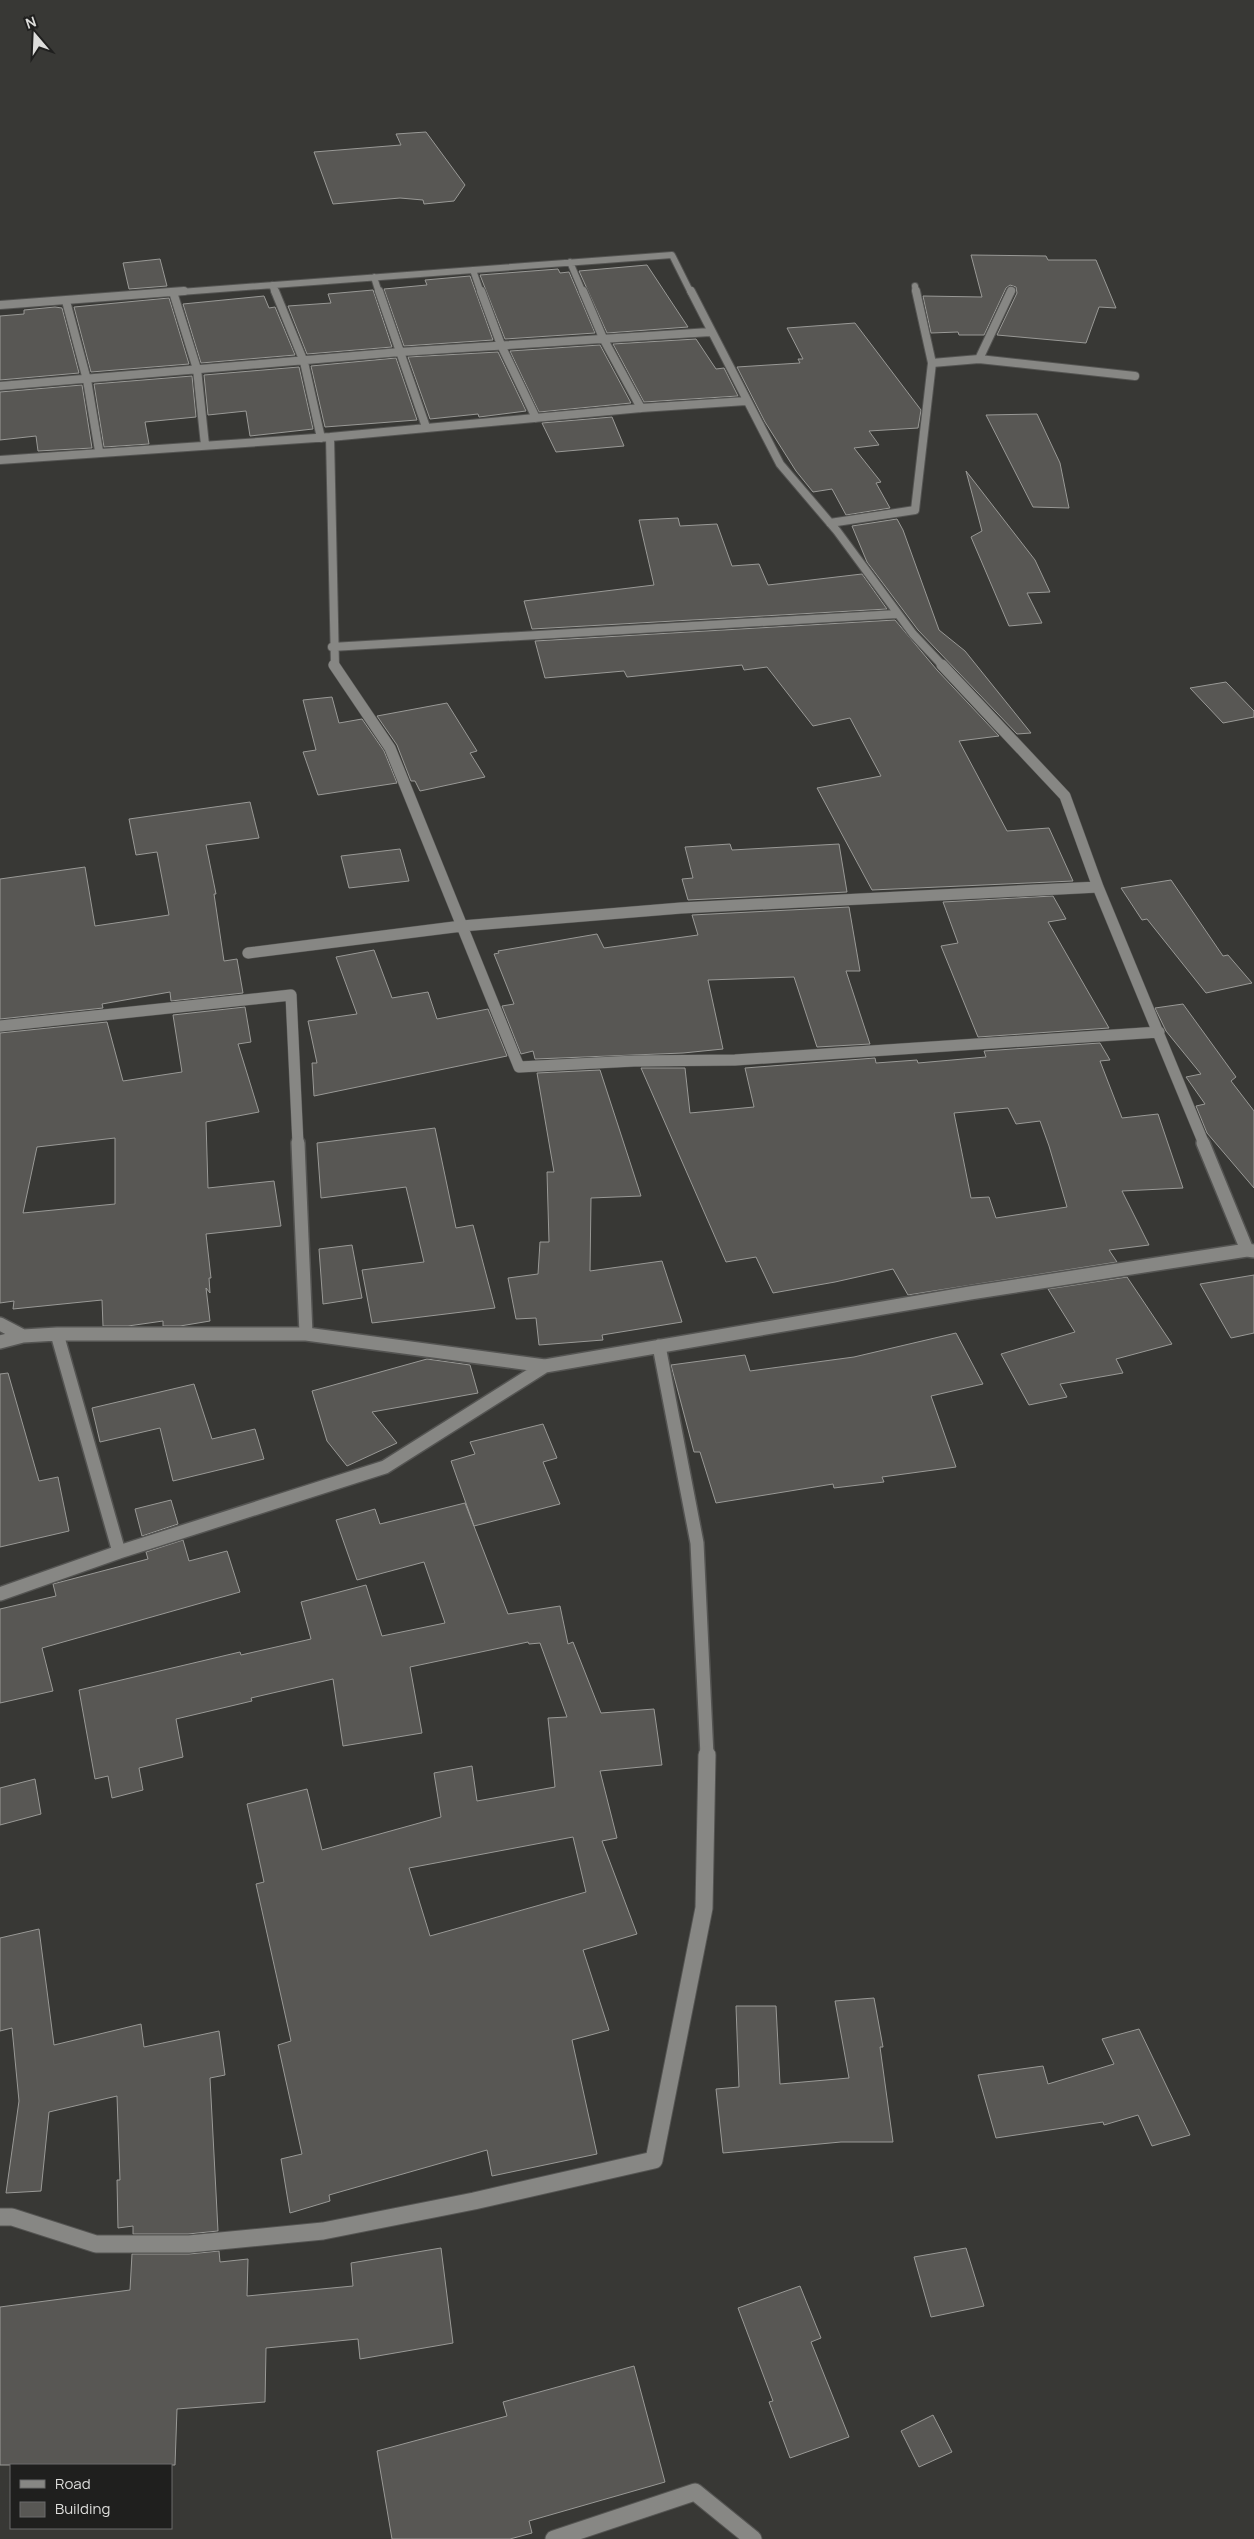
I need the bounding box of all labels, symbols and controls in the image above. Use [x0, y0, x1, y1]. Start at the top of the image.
north arrow [10, 10, 60, 60]
text: N [23, 12, 38, 33]
legend [10, 2464, 172, 2529]
text: Road [55, 2473, 91, 2494]
text: Building [55, 2498, 110, 2519]

